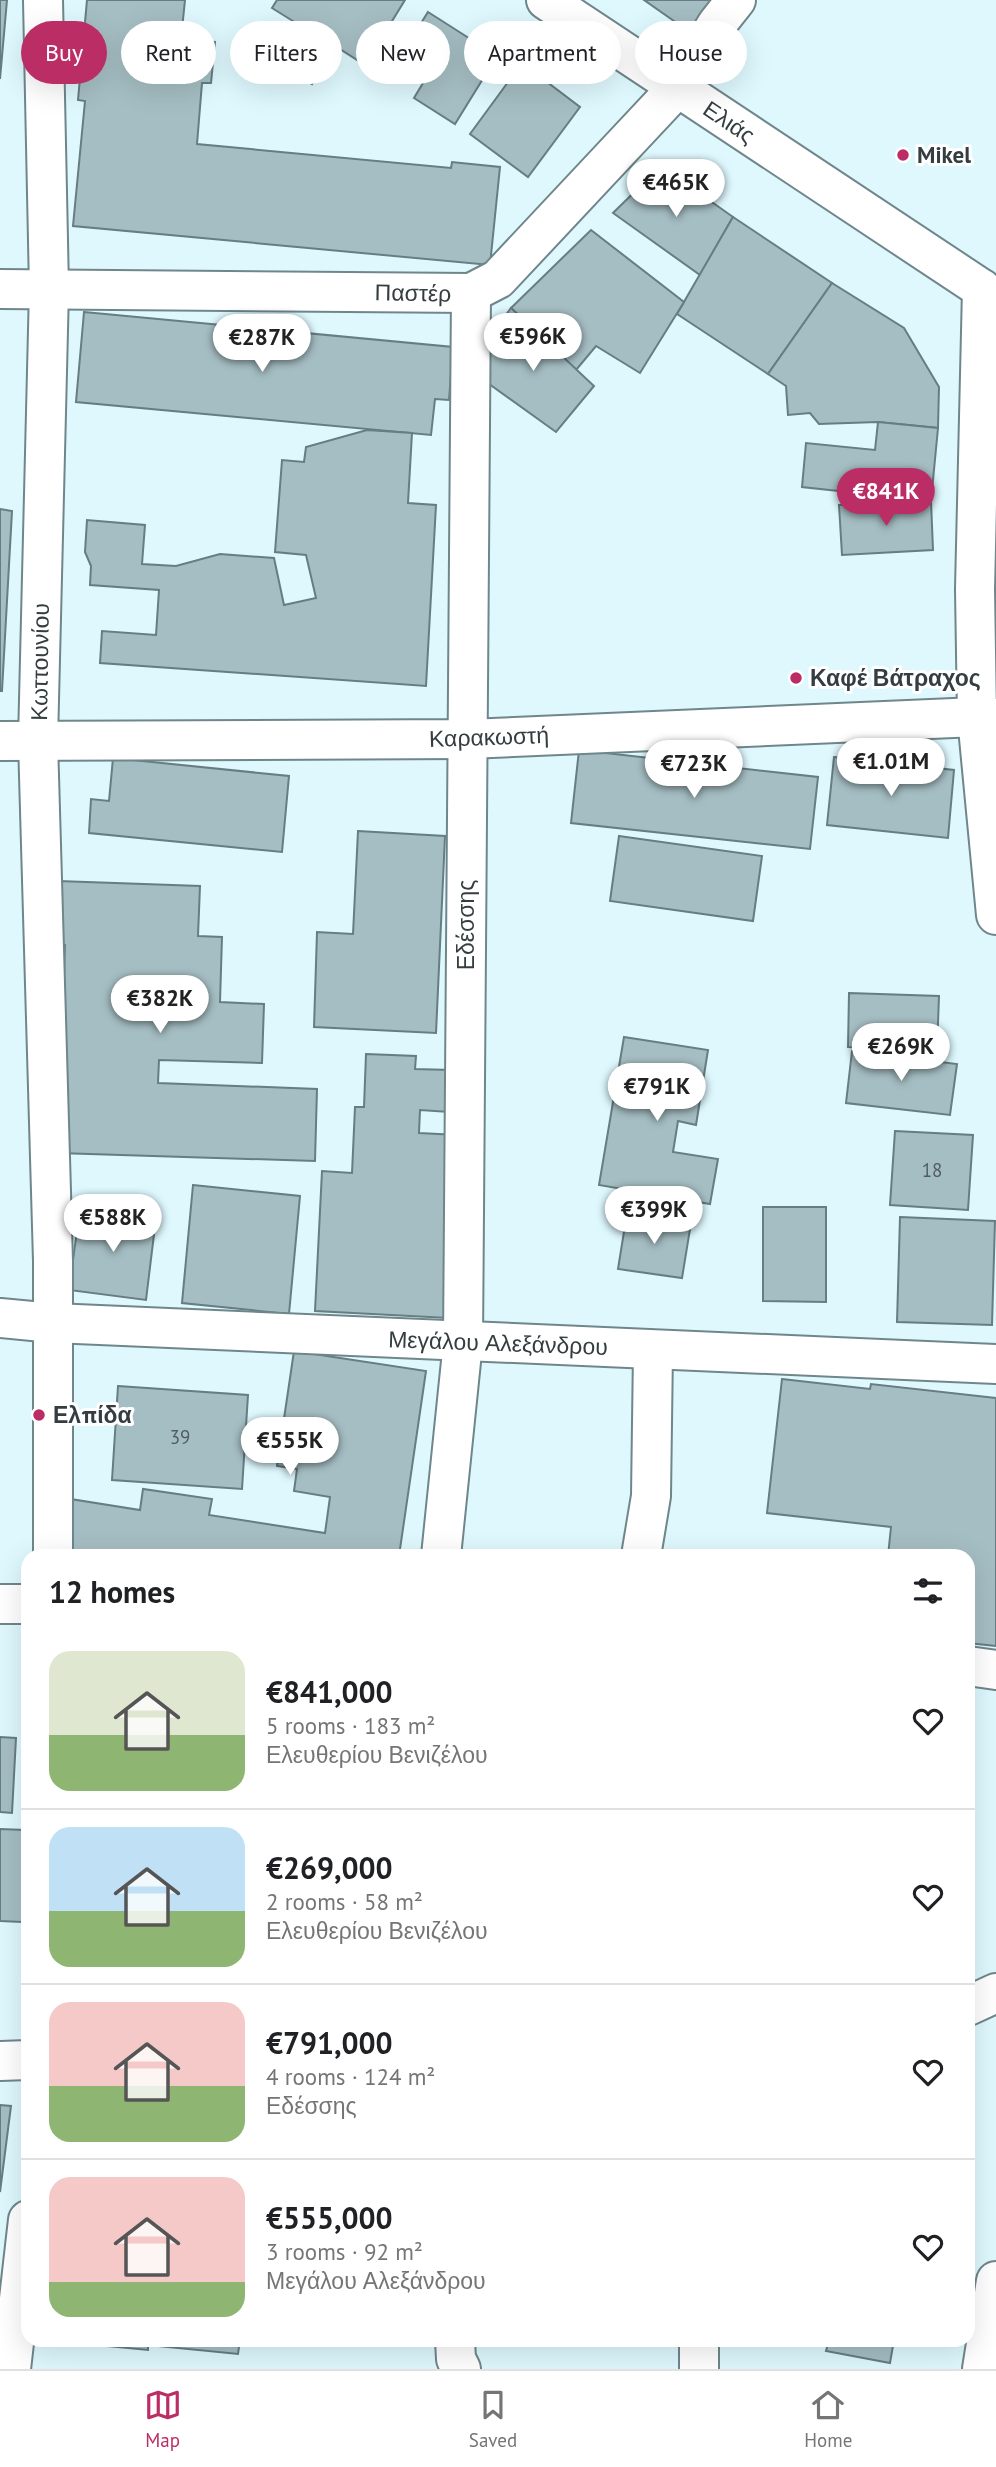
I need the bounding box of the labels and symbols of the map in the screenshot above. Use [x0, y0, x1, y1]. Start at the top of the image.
street label: Ελιάς [698, 94, 761, 149]
place label: Mikel [917, 140, 971, 169]
marker: Mikel [895, 147, 911, 163]
pin: €465K [627, 160, 725, 219]
street label: Παστέρ [374, 277, 452, 308]
pin: €287K [213, 314, 311, 374]
pin: €596K [484, 314, 582, 373]
pin: €841K [837, 468, 935, 528]
street label: Κωττουνίου [24, 603, 55, 721]
place label: Καφέ Βάτραχος [810, 663, 981, 692]
marker: Καφέ Βάτραχος [788, 670, 804, 686]
street label: Καρακωστή [429, 720, 549, 753]
pin: €1.01M [834, 738, 948, 798]
pin: €723K [645, 740, 743, 800]
street label: Εδέσσης [451, 880, 480, 970]
pin: €382K [111, 976, 209, 1035]
pin: €269K [852, 1024, 950, 1083]
pin: €791K [608, 1064, 706, 1123]
house number: 18 [922, 1158, 942, 1182]
pin: €399K [605, 1186, 703, 1246]
pin: €588K [64, 1194, 162, 1254]
street label: Μεγάλου Αλεξάνδρου [388, 1324, 608, 1361]
place label: Ελπίδα [53, 1400, 132, 1429]
marker: Ελπίδα [31, 1407, 47, 1423]
pin: €555K [241, 1418, 339, 1477]
house number: 39 [170, 1425, 190, 1449]

